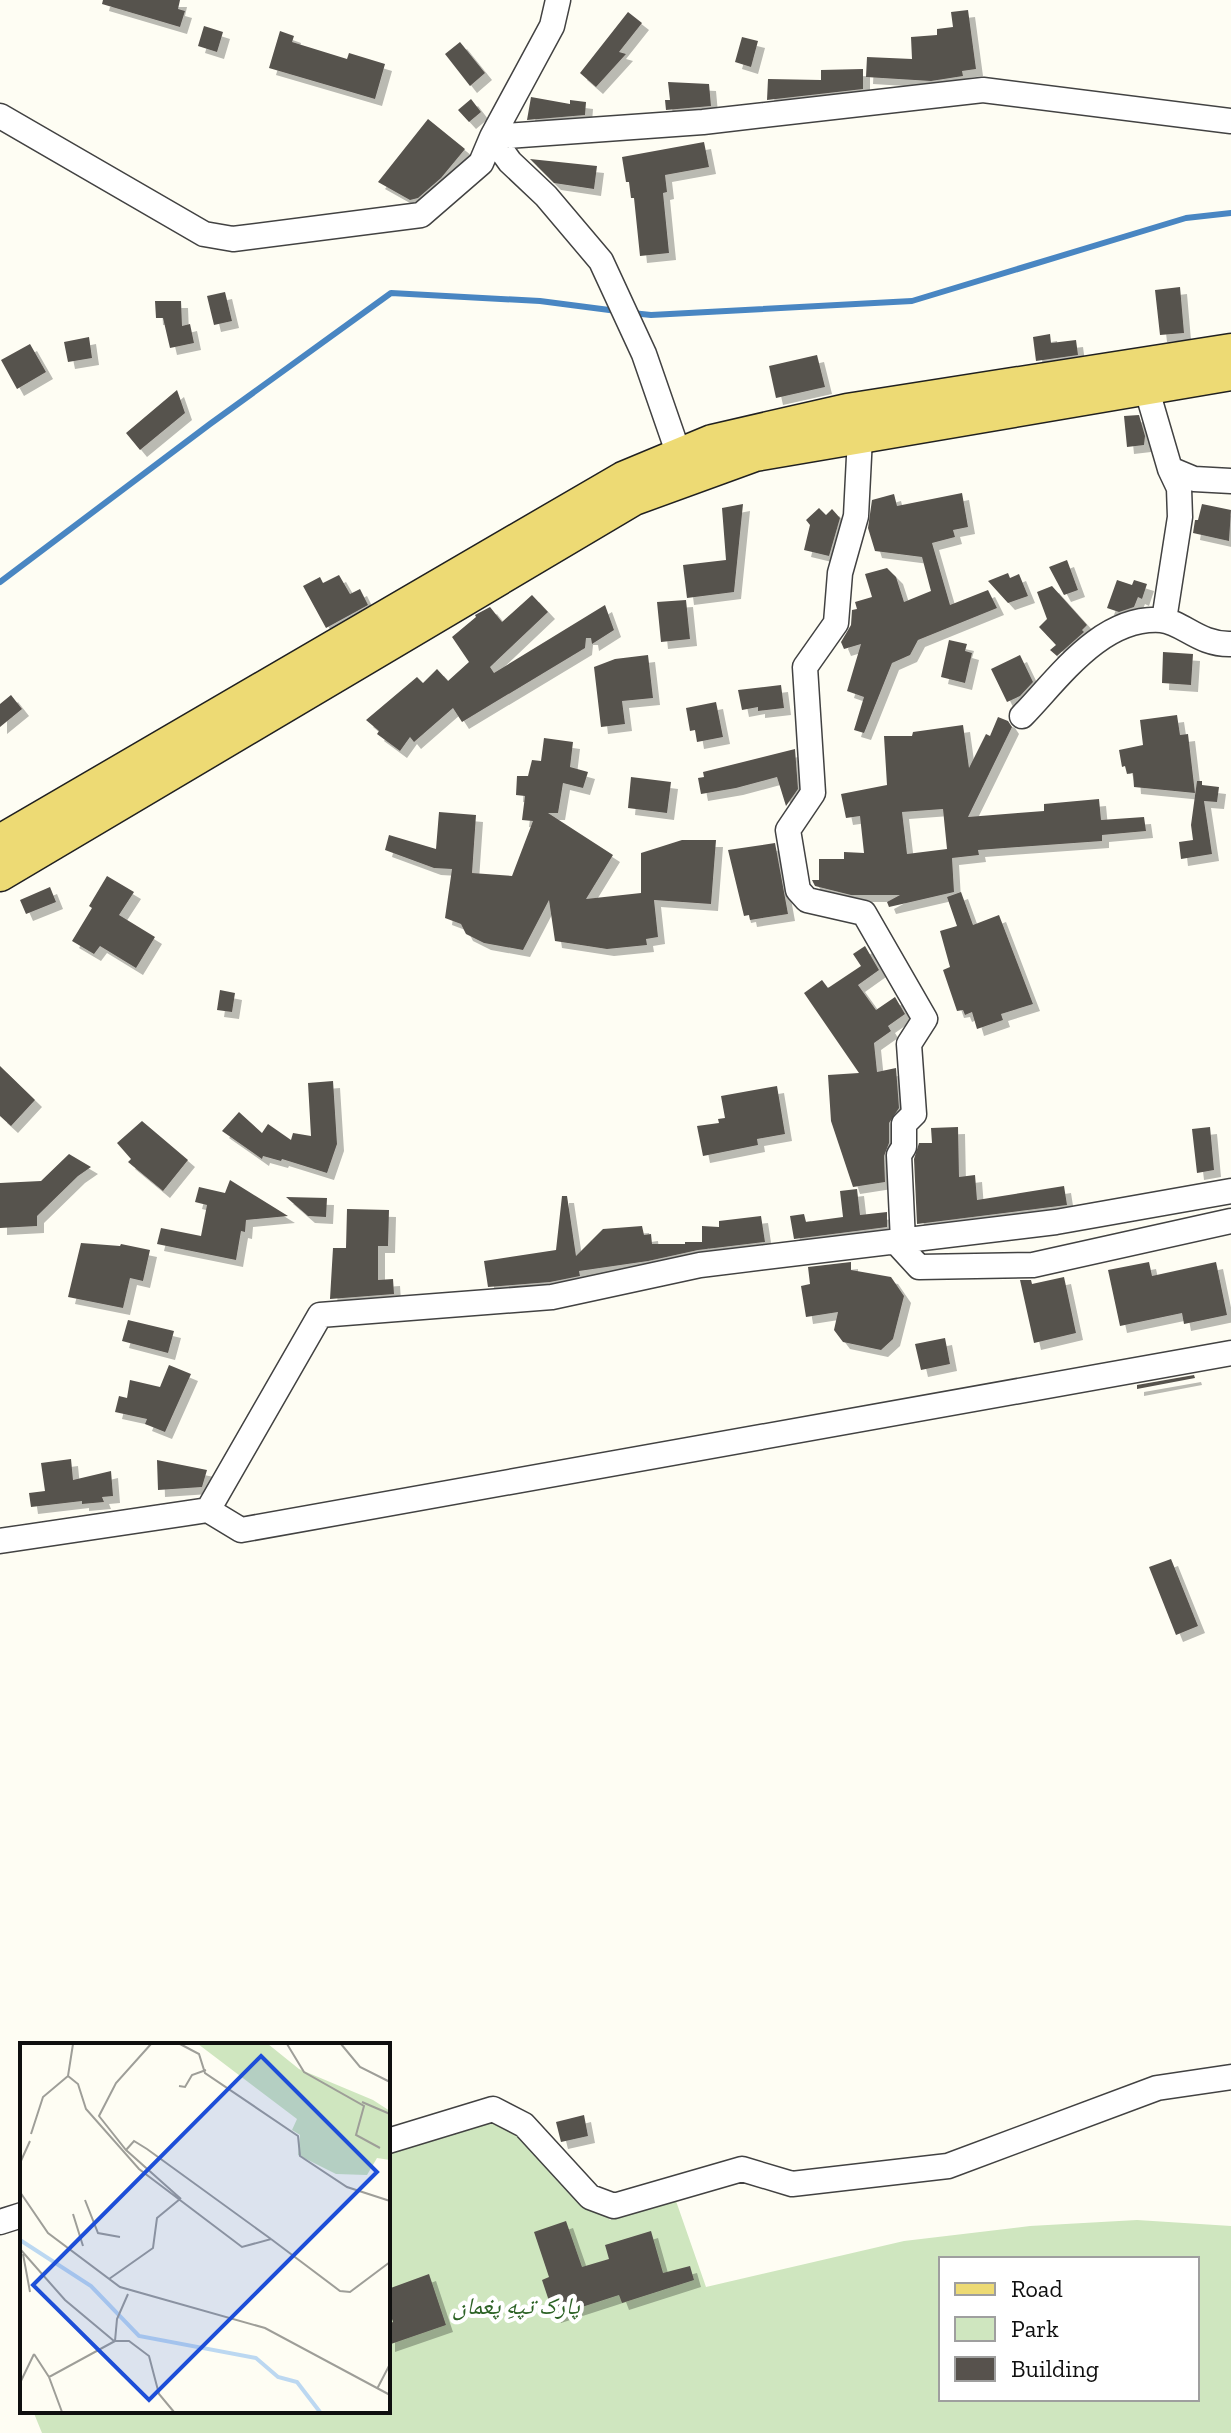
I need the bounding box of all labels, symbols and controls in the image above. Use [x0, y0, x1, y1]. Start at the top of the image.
inset map [20, 2043, 390, 2413]
legend [939, 2257, 1199, 2401]
text: Road [1011, 2274, 1063, 2303]
park label: پارک تپهِ پغمان [452, 2291, 580, 2321]
text: Park [1011, 2314, 1059, 2343]
text: Building [1011, 2354, 1099, 2383]

